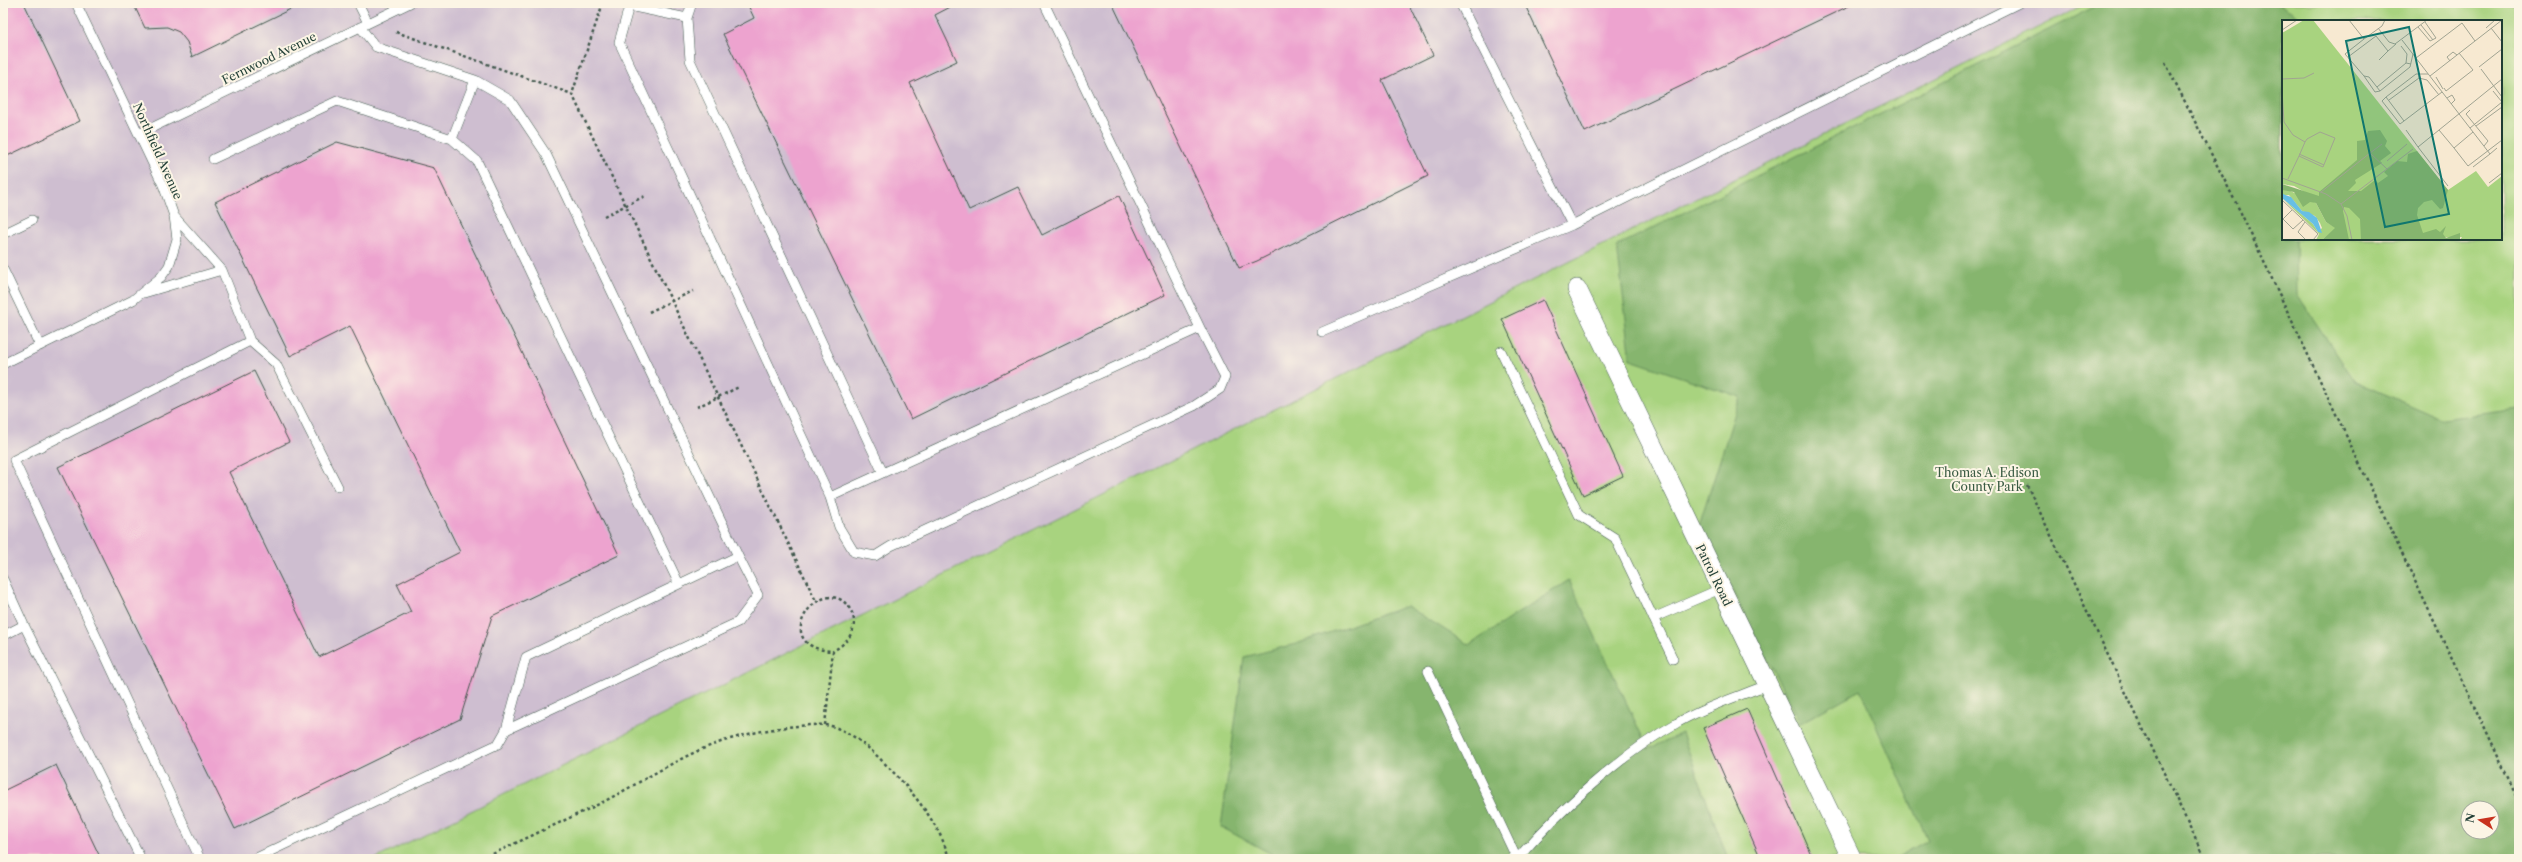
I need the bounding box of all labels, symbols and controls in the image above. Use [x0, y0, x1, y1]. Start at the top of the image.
inset map [2282, 20, 2502, 240]
street label: Fernwood Avenue [219, 29, 319, 87]
street label: Northfield Avenue [130, 100, 186, 202]
park label: Thomas A. Edison County Park [1935, 465, 2039, 494]
street label: Patrol Road [1693, 542, 1736, 609]
north arrow [2460, 800, 2500, 840]
text: N [2462, 811, 2478, 824]

